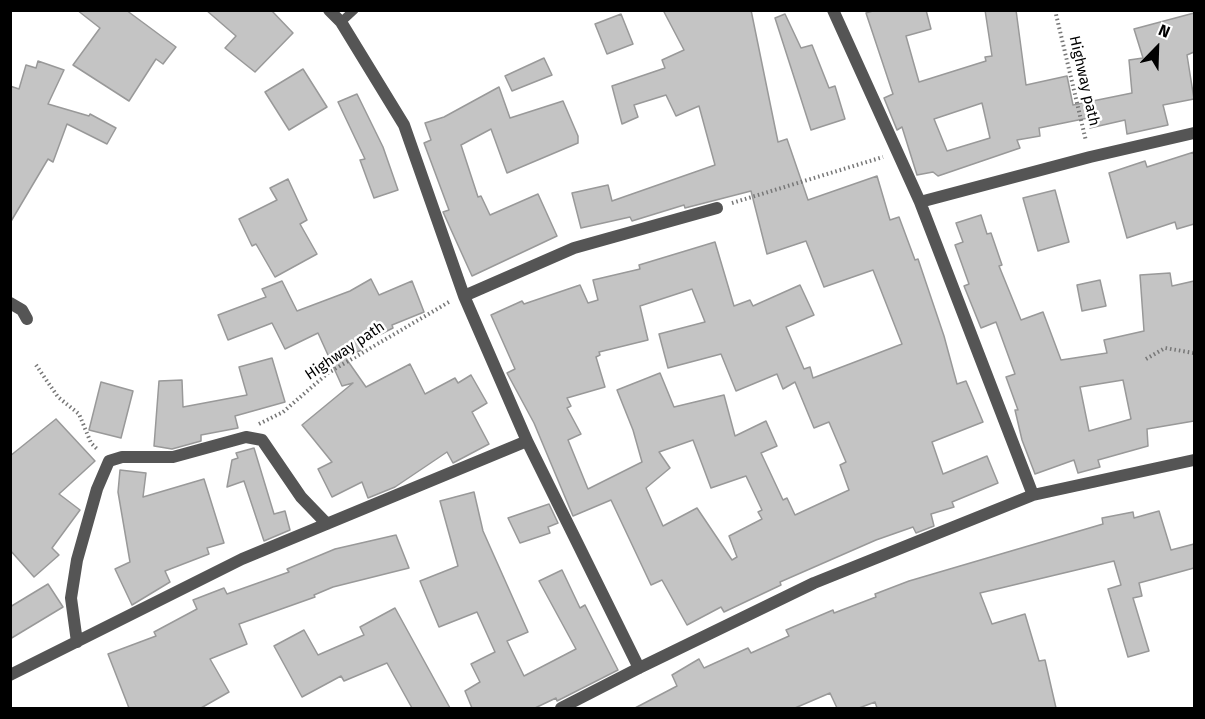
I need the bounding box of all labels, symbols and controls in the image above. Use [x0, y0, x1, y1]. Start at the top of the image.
north arrow [1127, 18, 1187, 78]
text: N [1156, 20, 1173, 42]
street label: Highway path [1065, 34, 1103, 128]
street label: Highway path [302, 318, 388, 384]

